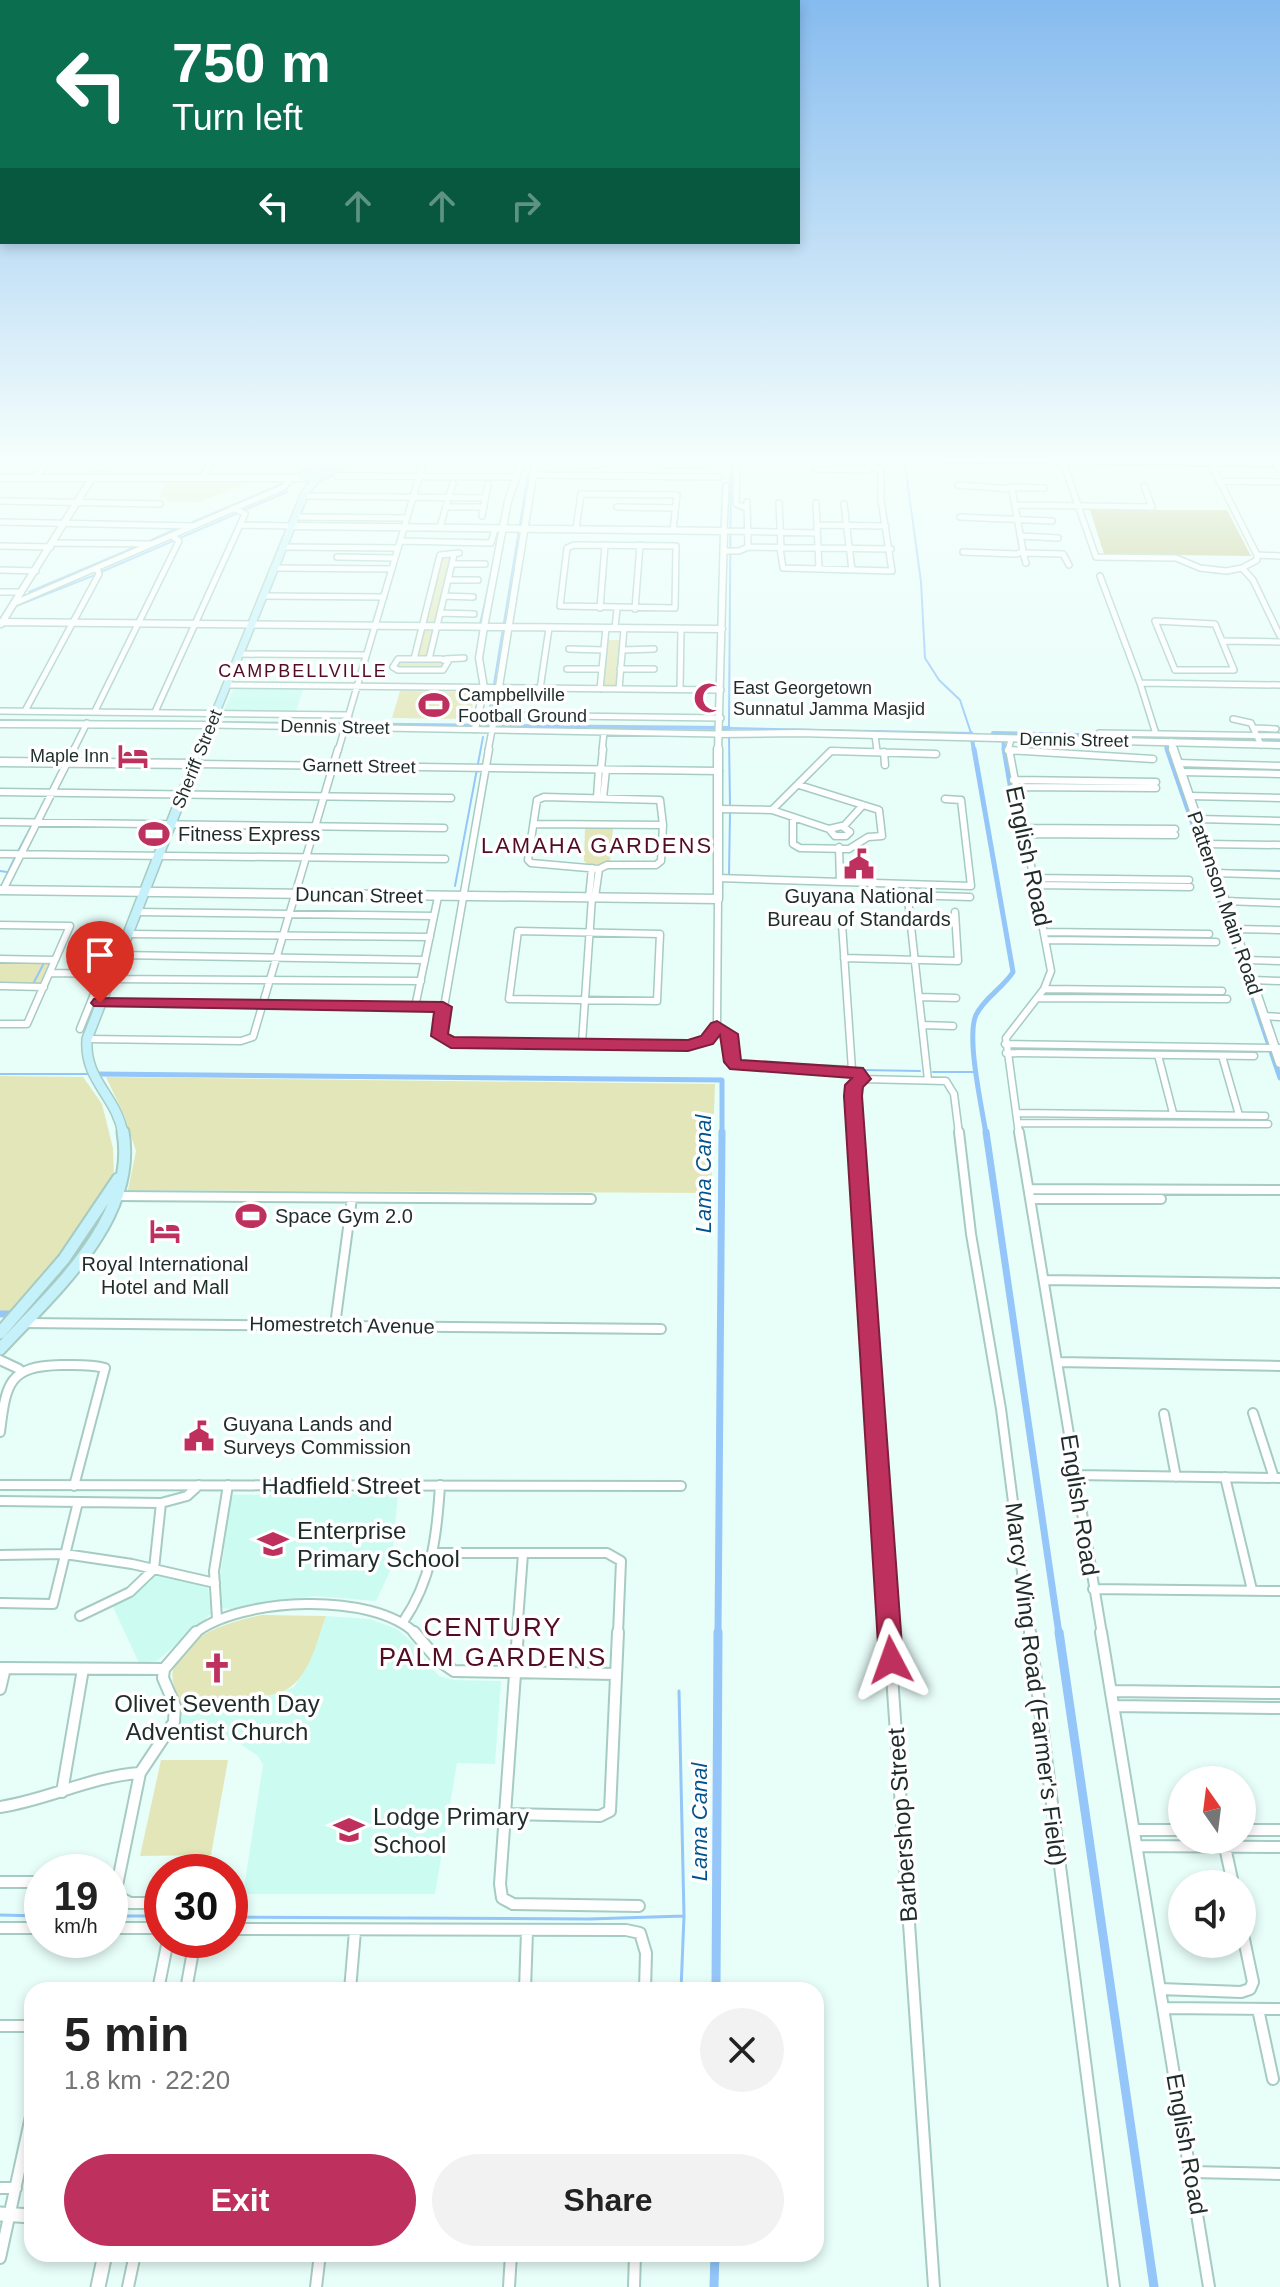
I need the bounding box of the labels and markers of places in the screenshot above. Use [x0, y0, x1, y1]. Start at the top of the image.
place label: East Georgetown Sunnatul Jamma Masjid [733, 678, 925, 719]
mosque icon: East Georgetown Sunnatul Jamma Masjid [692, 681, 726, 715]
place label: Campbellville Football Ground [458, 685, 587, 726]
sports icon: Campbellville Football Ground [417, 688, 451, 722]
hotel icon: Maple Inn [116, 739, 150, 773]
place label: Maple Inn [30, 746, 109, 766]
sports icon: Fitness Express [137, 817, 171, 851]
place label: Fitness Express [178, 823, 320, 845]
public building icon: Guyana National Bureau of Standards [842, 847, 876, 881]
place label: Guyana National Bureau of Standards [767, 885, 951, 930]
pin [66, 921, 134, 1003]
sports icon: Space Gym 2.0 [234, 1199, 268, 1233]
place label: Space Gym 2.0 [275, 1205, 413, 1227]
hotel icon: Royal International Hotel and Mall [148, 1214, 182, 1248]
place label: Royal International Hotel and Mall [82, 1253, 248, 1298]
place label: Guyana Lands and Surveys Commission [223, 1413, 411, 1458]
public building icon: Guyana Lands and Surveys Commission [182, 1419, 216, 1453]
place label: Enterprise Primary School [297, 1517, 460, 1572]
school or university icon: Enterprise Primary School [256, 1527, 290, 1561]
church icon: Olivet Seventh Day Adventist Church [200, 1651, 234, 1685]
place label: Olivet Seventh Day Adventist Church [114, 1690, 320, 1745]
place label: Lodge Primary School [373, 1803, 529, 1858]
school or university icon: Lodge Primary School [332, 1813, 366, 1847]

